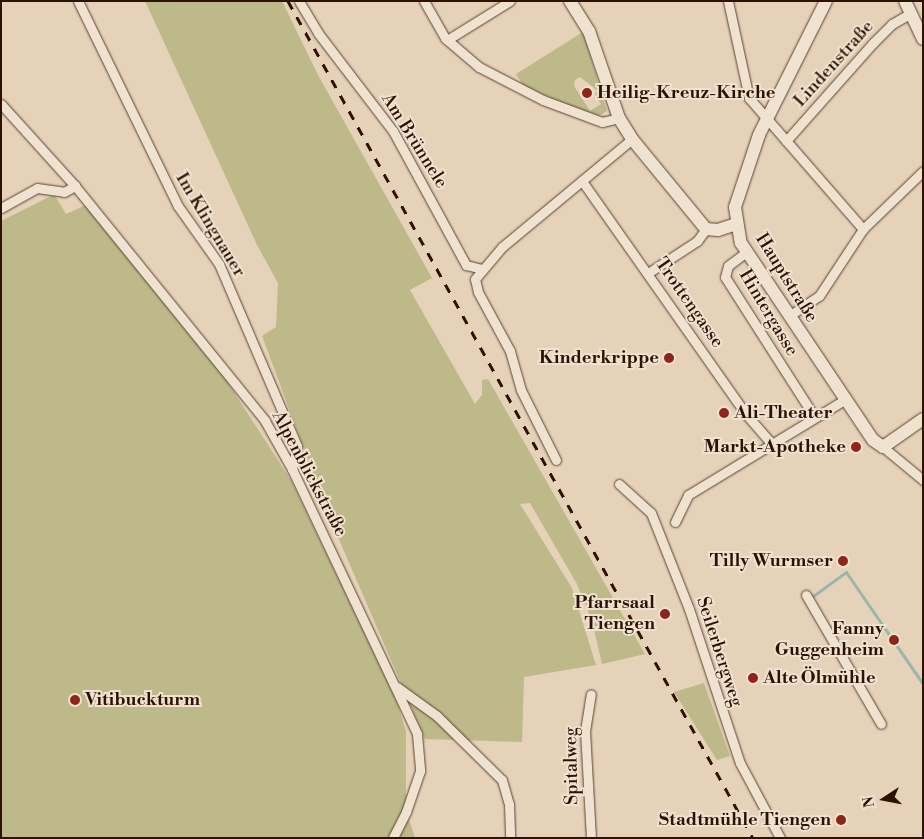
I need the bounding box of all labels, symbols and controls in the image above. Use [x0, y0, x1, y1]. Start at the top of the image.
street label: Lindenstraße [789, 16, 879, 112]
place label: Heilig-Kreuz-Kirche [597, 82, 775, 104]
marker: Heilig-Kreuz-Kirche [581, 87, 593, 99]
street label: Am Brünnele [376, 89, 452, 193]
street label: Im Klingnauer [170, 169, 250, 281]
street label: Hauptstraße [750, 229, 822, 327]
street label: Trottengasse [650, 254, 728, 352]
street label: Hintergasse [734, 266, 802, 360]
place label: Kinderkrippe [539, 347, 659, 369]
marker: Kinderkrippe [663, 352, 675, 364]
place label: Ali-Theater [734, 402, 833, 424]
marker: Ali-Theater [718, 407, 730, 419]
street label: Alpenblickstraße [267, 408, 351, 540]
place label: Markt-Apotheke [704, 436, 846, 458]
marker: Markt-Apotheke [850, 441, 862, 453]
place label: Tilly Wurmser [710, 550, 833, 572]
marker: Tilly Wurmser [837, 555, 849, 567]
place label: Pfarrsaal Tiengen [575, 593, 655, 636]
street label: Seilerbergweg [691, 594, 747, 710]
marker: Pfarrsaal Tiengen [659, 608, 671, 620]
place label: Fanny Guggenheim [775, 619, 884, 662]
marker: Fanny Guggenheim [888, 634, 900, 646]
place label: Alte Ölmühle [763, 667, 876, 689]
marker: Alte Ölmühle [747, 672, 759, 684]
place label: Vitibuckturm [85, 689, 200, 711]
marker: Vitibuckturm [69, 694, 81, 706]
street label: Spitalweg [561, 727, 583, 805]
north arrow [859, 774, 909, 824]
text: N [859, 795, 879, 809]
place label: Stadtmühle Tiengen [659, 809, 831, 831]
marker: Stadtmühle Tiengen [835, 814, 847, 826]

